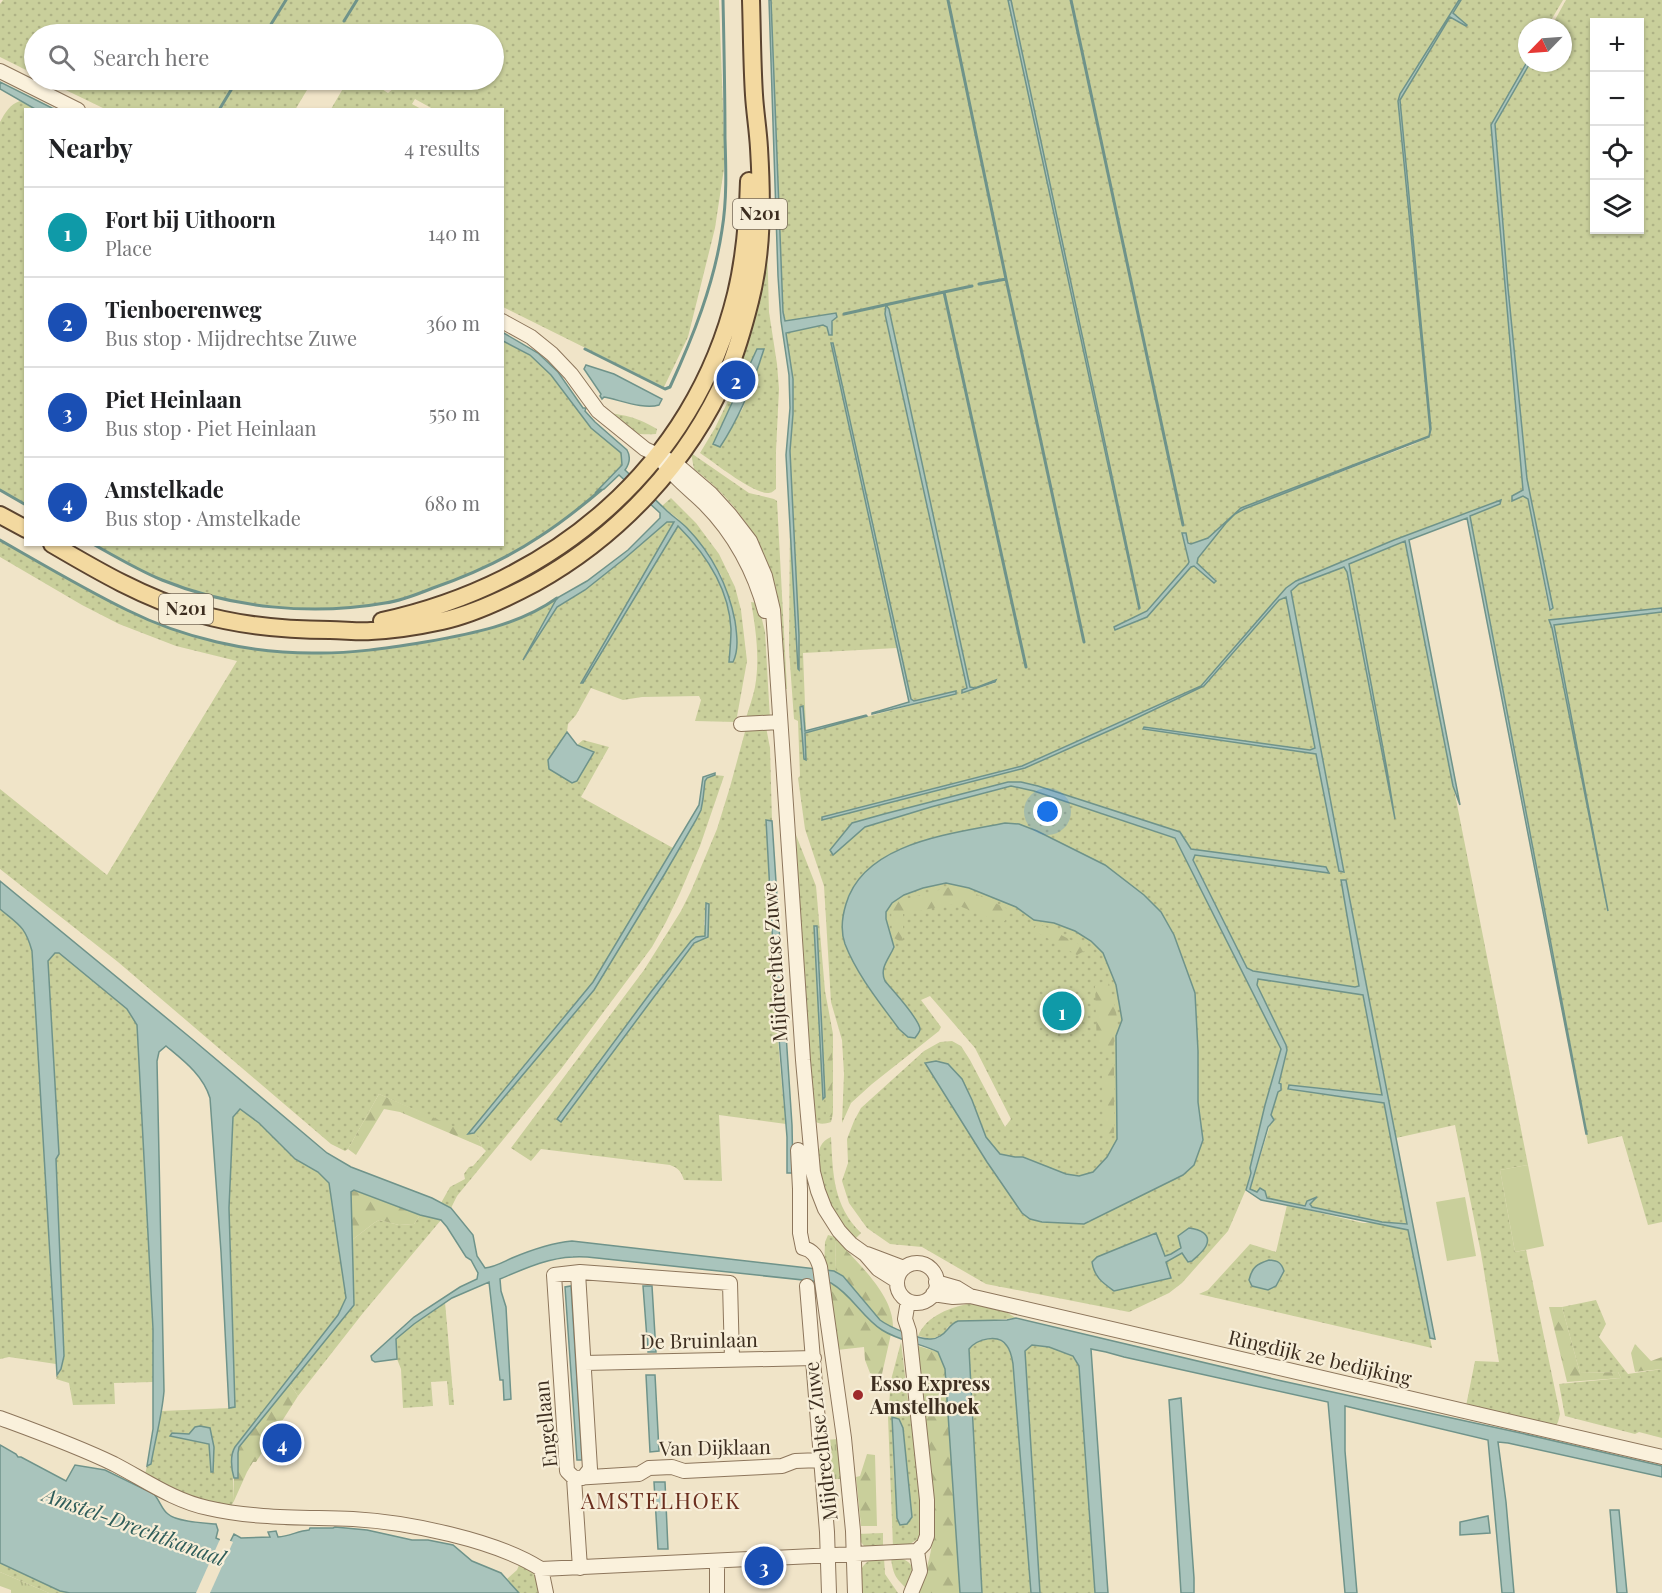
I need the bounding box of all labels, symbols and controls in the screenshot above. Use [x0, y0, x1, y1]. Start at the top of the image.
north arrow [1518, 18, 1572, 72]
map controls [1590, 18, 1644, 234]
button: + [1590, 18, 1644, 72]
search box [24, 24, 504, 90]
icon: search [45, 41, 78, 74]
text: Search here [93, 42, 209, 72]
button: − [1590, 72, 1644, 126]
button: locate [1590, 126, 1644, 180]
text: Nearby [48, 130, 133, 165]
text: 4 results [404, 134, 480, 161]
button: layers [1590, 180, 1644, 234]
road number: N201 [733, 199, 787, 229]
text: Fort bij Uithoorn [105, 204, 276, 234]
text: 1 [64, 219, 71, 246]
text: 140 m [428, 219, 480, 246]
text: Place [105, 234, 152, 261]
text: Tienboerenweg [105, 294, 262, 324]
text: 2 [62, 309, 73, 336]
text: 360 m [426, 309, 480, 336]
text: Bus stop · Mijdrechtse Zuwe [105, 324, 357, 351]
pin: 2 [716, 358, 756, 403]
text: Piet Heinlaan [105, 384, 242, 414]
text: 3 [63, 399, 72, 426]
text: 550 m [429, 399, 480, 426]
text: Bus stop · Piet Heinlaan [105, 414, 317, 441]
text: Amstelkade [105, 474, 224, 504]
text: 4 [62, 489, 73, 516]
text: 680 m [425, 489, 480, 516]
text: Bus stop · Amstelkade [105, 504, 301, 531]
road number: N201 [159, 594, 213, 624]
your location [1033, 797, 1062, 826]
street label: Mijdrechtse Zuwe [754, 881, 793, 1043]
pin: 1 [1042, 988, 1082, 1034]
street label: Ringdijk 2e bedijking [1226, 1322, 1415, 1391]
street label: De Bruinlaan [640, 1325, 758, 1354]
street label: Mijdrechtse Zuwe [796, 1360, 843, 1522]
place label: Esso Express Amstelhoek [869, 1369, 990, 1419]
street label: Engellaan [526, 1379, 563, 1469]
marker: Esso Express Amstelhoek [851, 1388, 865, 1402]
pin: 4 [262, 1420, 302, 1466]
street label: Van Dijklaan [658, 1432, 771, 1461]
water label: Amstel-Drechtkanaal [38, 1478, 231, 1572]
district label: AMSTELHOEK [580, 1485, 741, 1515]
pin: 3 [744, 1544, 783, 1588]

